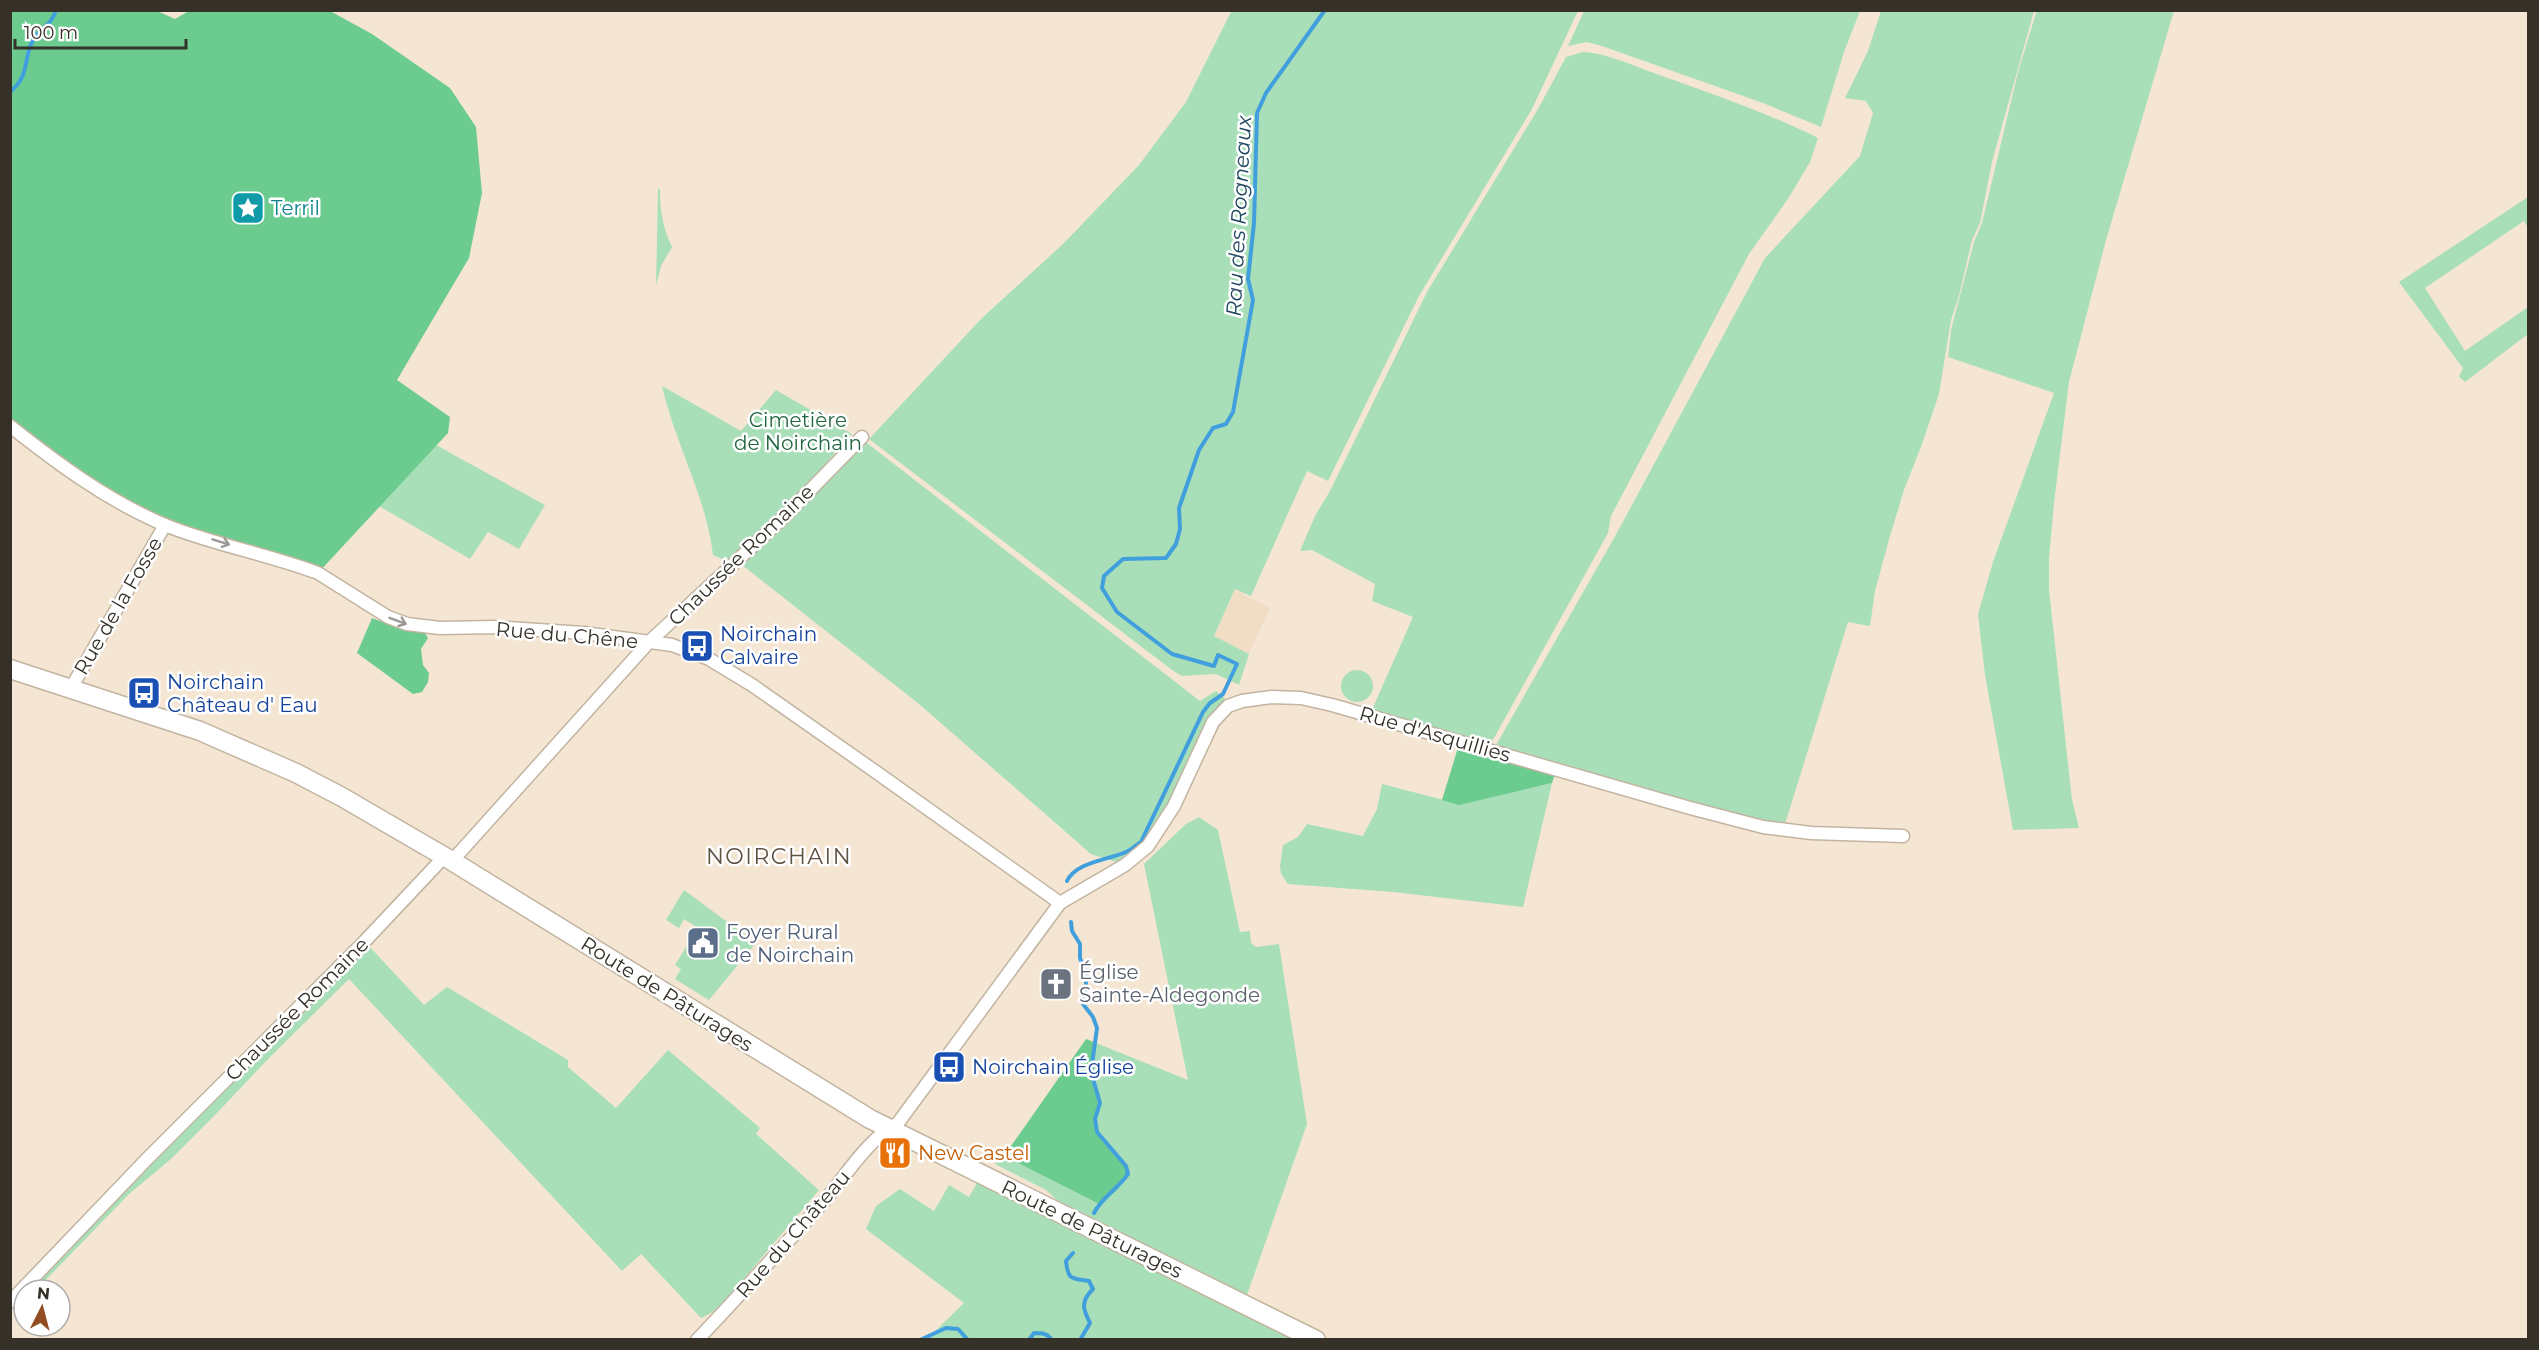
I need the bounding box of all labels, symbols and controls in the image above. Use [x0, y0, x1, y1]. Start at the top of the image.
scale bar [15, 12, 186, 50]
text: 100 m [24, 22, 78, 44]
water label: Rau des Rogneaux [1221, 114, 1256, 317]
place icon: Terril [230, 190, 266, 226]
place label: Terril [271, 196, 320, 220]
park label: Cimetière de Noirchain [734, 408, 862, 455]
street label: Chaussée Romaine [663, 479, 819, 631]
street label: Rue de la Fosse [69, 533, 167, 679]
one-way arrow [211, 537, 230, 548]
one-way arrow [388, 616, 406, 627]
street label: Rue du Chêne [495, 617, 639, 653]
place label: Noirchain Calvaire [720, 622, 817, 669]
bus stop icon: Noirchain Calvaire [679, 628, 715, 664]
place label: Noirchain Château d' Eau [167, 670, 318, 717]
bus stop icon: Noirchain Château d' Eau [126, 675, 162, 711]
street label: Rue d'Asquillies [1357, 701, 1514, 767]
district label: NOIRCHAIN [706, 843, 852, 870]
place label: Foyer Rural de Noirchain [726, 920, 854, 967]
public building icon: Foyer Rural de Noirchain [685, 925, 721, 961]
street label: Route de Pâturages [577, 931, 758, 1057]
street label: Chaussée Romaine [220, 932, 374, 1086]
place label: Église Sainte-Aldegonde [1079, 960, 1260, 1007]
church icon: Église Sainte-Aldegonde [1038, 966, 1074, 1002]
bus stop icon: Noirchain Église [931, 1049, 967, 1085]
place label: Noirchain Église [972, 1055, 1134, 1079]
restaurant icon: New Castel [877, 1135, 913, 1171]
place label: New Castel [918, 1141, 1030, 1165]
street label: Rue du Château [731, 1165, 855, 1303]
street label: Route de Pâturages [998, 1175, 1187, 1283]
north arrow [12, 1278, 72, 1338]
text: N [36, 1283, 51, 1304]

